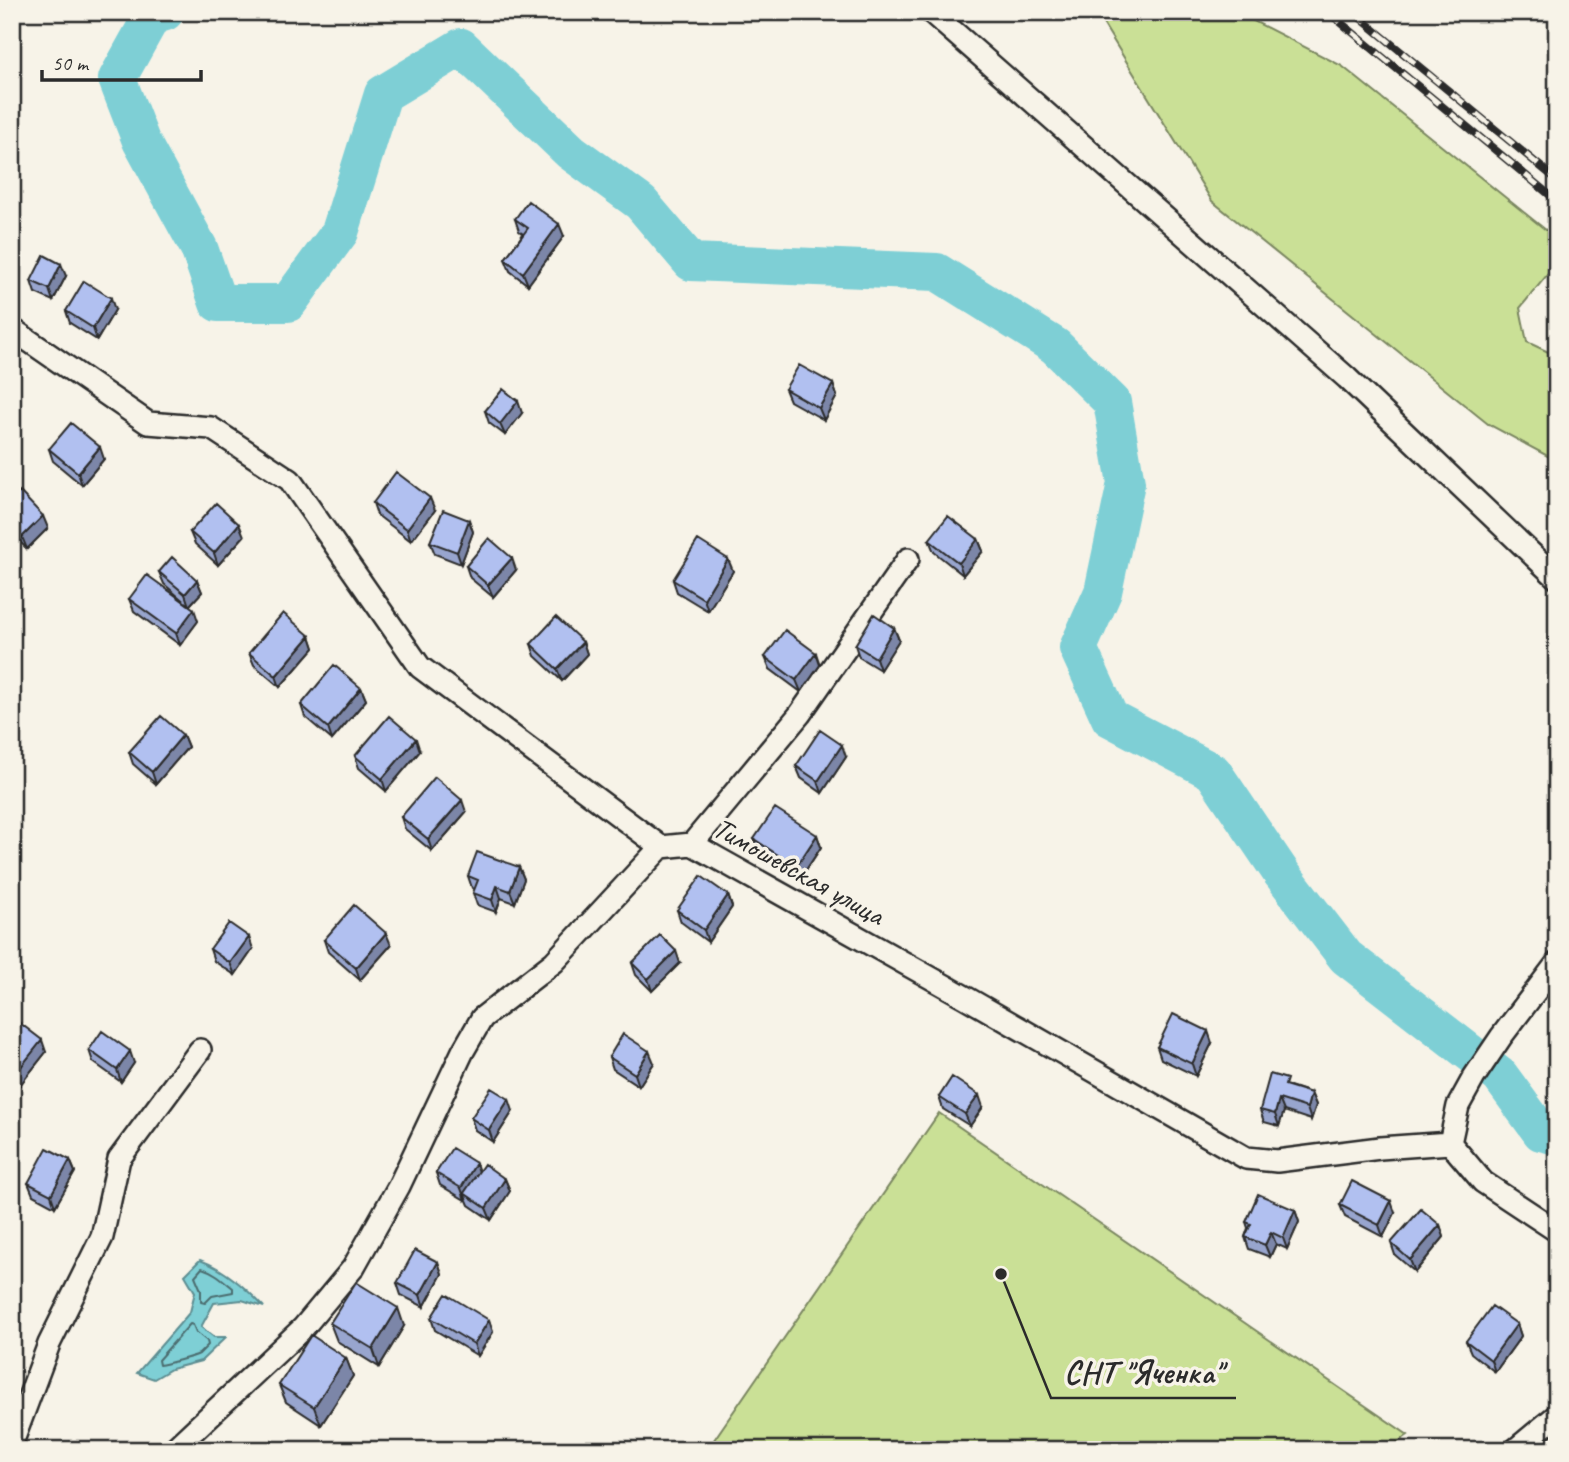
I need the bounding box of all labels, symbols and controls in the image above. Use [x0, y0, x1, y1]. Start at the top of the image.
scale bar [42, 38, 201, 82]
text: 50 m [52, 50, 90, 76]
street label: Тимошевская улица [707, 808, 893, 935]
callout: СНТ "Яченка" [1051, 1345, 1236, 1398]
text: СНТ "Яченка" [1064, 1352, 1229, 1393]

